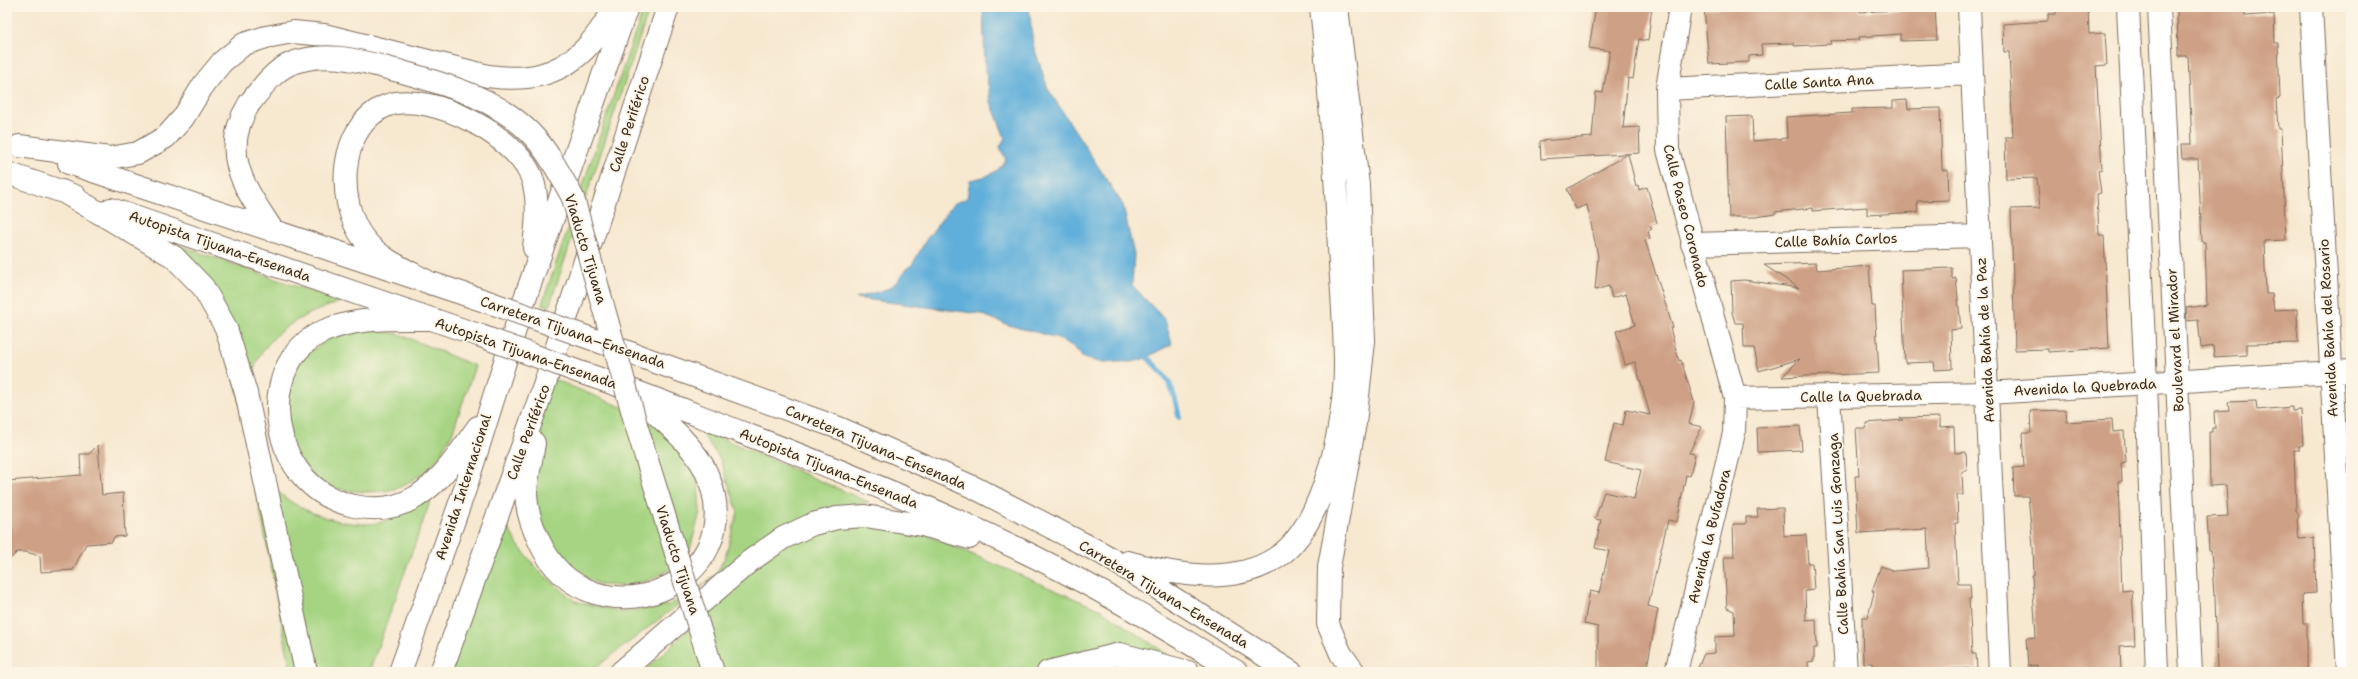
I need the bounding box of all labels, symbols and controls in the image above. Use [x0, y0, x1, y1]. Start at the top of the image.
street label: Calle Santa Ana [1764, 70, 1874, 94]
street label: Calle Periférico [605, 73, 653, 175]
street label: Calle Paseo Coronado [1659, 142, 1713, 290]
street label: Viaducto Tijuana [561, 192, 611, 306]
street label: Autopista Tijuana-Ensenada [127, 206, 314, 286]
street label: Calle Bahía Carlos [1774, 229, 1898, 251]
street label: Avenida Bahía del Rosario [2314, 238, 2342, 418]
street label: Avenida Bahía de la Paz [1972, 257, 1998, 423]
street label: Boulevard el Mirador [2162, 267, 2188, 412]
street label: Carretera Tijuana–Ensenada [478, 292, 668, 372]
street label: Autopista Tijuana-Ensenada [433, 313, 620, 393]
street label: Avenida la Quebrada [2013, 374, 2157, 400]
street label: Calle Periférico [502, 382, 554, 482]
street label: Calle la Quebrada [1800, 386, 1922, 406]
street label: Carretera Tijuana–Ensenada [783, 401, 970, 494]
street label: Avenida Internacional [431, 411, 495, 562]
street label: Autopista Tijuana-Ensenada [737, 424, 921, 512]
street label: Calle Bahía San Luis Gonzaga [1824, 432, 1852, 635]
street label: Avenida la Bufadora [1684, 467, 1734, 605]
street label: Viaducto Tijuana [652, 503, 704, 617]
street label: Carretera Tijuana–Ensenada [1076, 536, 1252, 652]

